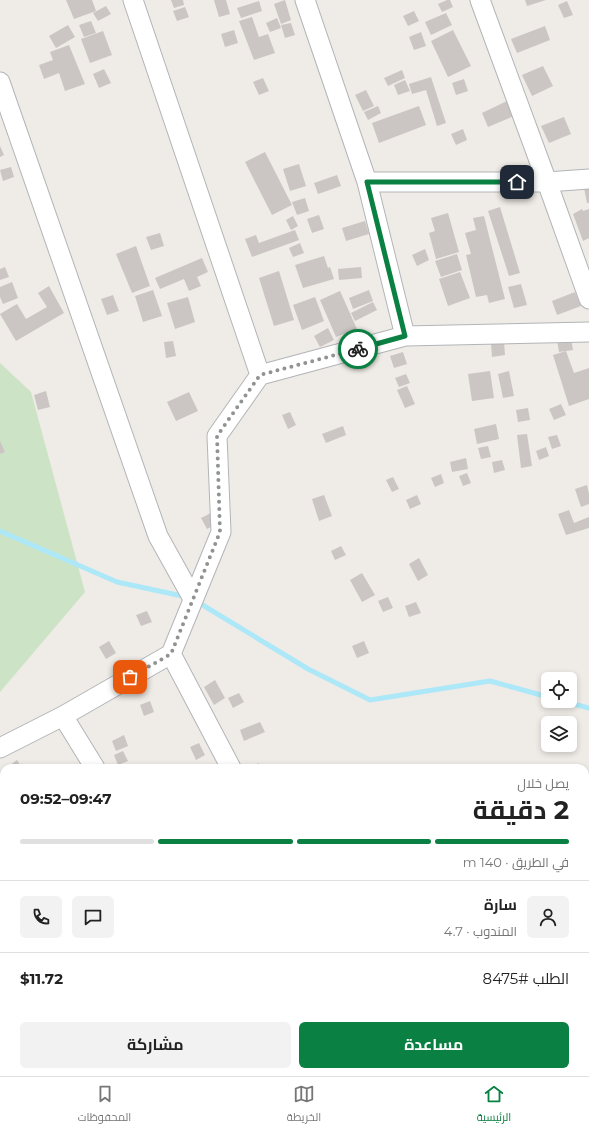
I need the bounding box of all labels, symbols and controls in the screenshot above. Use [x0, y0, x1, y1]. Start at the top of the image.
pin [500, 165, 534, 199]
icon: home [506, 171, 528, 193]
courier [338, 329, 378, 369]
icon: bike [347, 338, 369, 360]
pin [113, 660, 147, 694]
icon: bag [119, 666, 141, 688]
map controls [541, 672, 577, 752]
button: locate [541, 672, 577, 708]
button: layers [541, 716, 577, 752]
text: يصل خلال [517, 775, 569, 791]
text: 09:47–09:52 [20, 789, 112, 808]
text: 2 دقيقة [473, 794, 569, 826]
text: في الطريق · 140 m [463, 854, 569, 870]
text: سارة [484, 895, 517, 914]
button: phone [20, 896, 62, 938]
button: chat [72, 896, 114, 938]
button: person [527, 896, 569, 938]
text: المندوب · 4.7 [444, 923, 517, 939]
text: $11.72 [20, 969, 63, 988]
text: الطلب #8475 [483, 969, 569, 988]
button: مشاركة [20, 1022, 291, 1068]
button: مساعدة [299, 1022, 569, 1068]
tab: المحفوظات [78, 1083, 131, 1127]
tab: الخريطة [287, 1083, 321, 1127]
tab: الرئيسية [477, 1083, 511, 1127]

